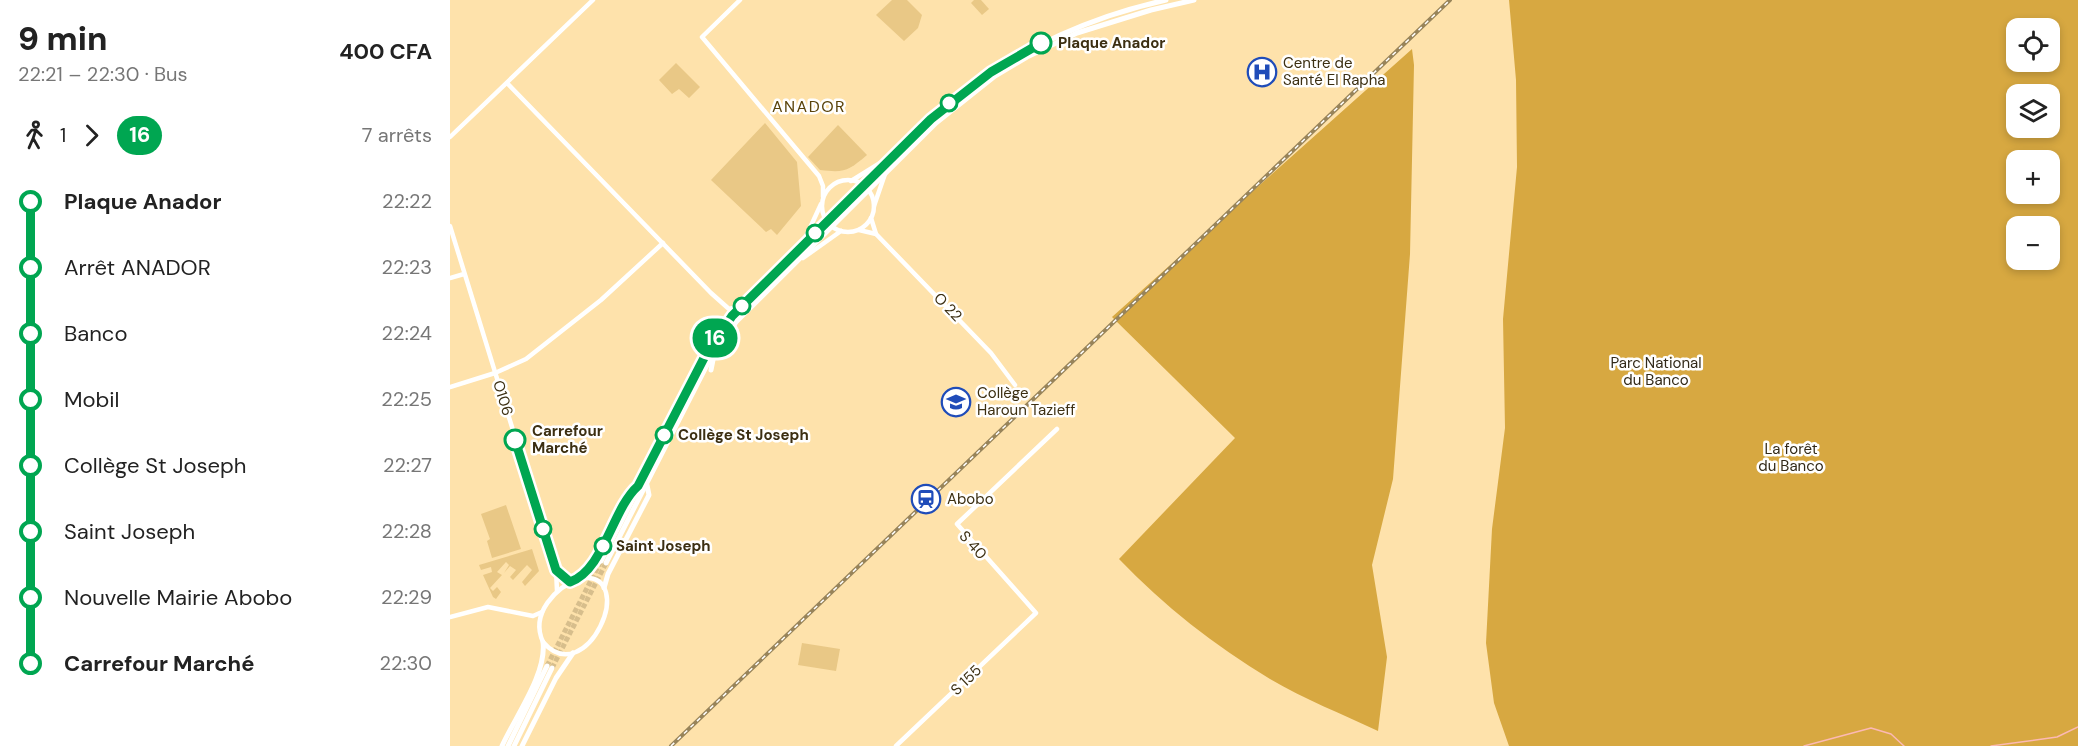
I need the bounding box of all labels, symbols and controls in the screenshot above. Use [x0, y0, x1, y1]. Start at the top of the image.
text: 9 min [18, 17, 107, 60]
map controls [2006, 18, 2060, 270]
button: locate [2006, 18, 2060, 72]
marker: Plaque Anador [1030, 32, 1052, 54]
place label: Plaque Anador [1058, 33, 1165, 53]
text: 400 CFA [339, 37, 432, 66]
place label: Centre de Santé El Rapha [1283, 53, 1386, 90]
hospital icon: Centre de Santé El Rapha [1246, 56, 1278, 88]
text: 22:21 – 22:30 · Bus [18, 61, 188, 87]
button: layers [2006, 84, 2060, 138]
unlabelled marker [940, 94, 958, 112]
district label: ANADOR [772, 96, 846, 117]
icon: walk [18, 119, 51, 152]
icon: forward [75, 119, 108, 152]
text: 16 [129, 121, 150, 149]
text: 1 [60, 122, 66, 148]
text: 7 arrêts [362, 122, 432, 148]
button: + [2006, 150, 2060, 204]
text: Plaque Anador [64, 187, 222, 216]
text: 22:22 [382, 188, 432, 214]
button: − [2006, 216, 2060, 270]
unlabelled marker [806, 224, 824, 242]
text: Arrêt ANADOR [64, 253, 211, 282]
text: 22:23 [382, 254, 432, 280]
street label: O 22 [929, 288, 967, 326]
unlabelled marker [733, 297, 751, 315]
line badge: 16 [688, 318, 742, 358]
text: Banco [64, 319, 128, 348]
text: 22:24 [382, 320, 432, 346]
text: 16 [705, 324, 725, 352]
park label: Parc National du Banco [1610, 353, 1702, 390]
street label: O106 [488, 378, 518, 418]
place label: Collège Haroun Tazieff [977, 383, 1075, 420]
text: Mobil [64, 385, 120, 414]
text: 22:25 [381, 386, 432, 412]
school or university icon: Collège Haroun Tazieff [940, 386, 972, 418]
place label: Carrefour Marché [532, 421, 603, 458]
place label: Collège St Joseph [678, 425, 809, 445]
marker: Collège St Joseph [655, 426, 673, 444]
marker: Carrefour Marché [504, 429, 526, 451]
park label: La forêt du Banco [1758, 439, 1824, 476]
text: Collège St Joseph [64, 451, 247, 480]
text: 22:27 [383, 452, 432, 478]
station icon: Abobo [910, 483, 942, 515]
place label: Abobo [947, 489, 994, 509]
text: Saint Joseph [64, 517, 195, 546]
text: 22:28 [382, 518, 432, 544]
unlabelled marker [534, 520, 552, 538]
street label: S 40 [955, 526, 991, 564]
place label: Saint Joseph [616, 536, 711, 556]
marker: Saint Joseph [594, 537, 612, 555]
text: Nouvelle Mairie Abobo [64, 583, 292, 612]
text: 22:29 [381, 584, 432, 610]
text: Carrefour Marché [64, 649, 254, 678]
text: 22:30 [379, 650, 432, 676]
street label: S 155 [946, 660, 986, 700]

